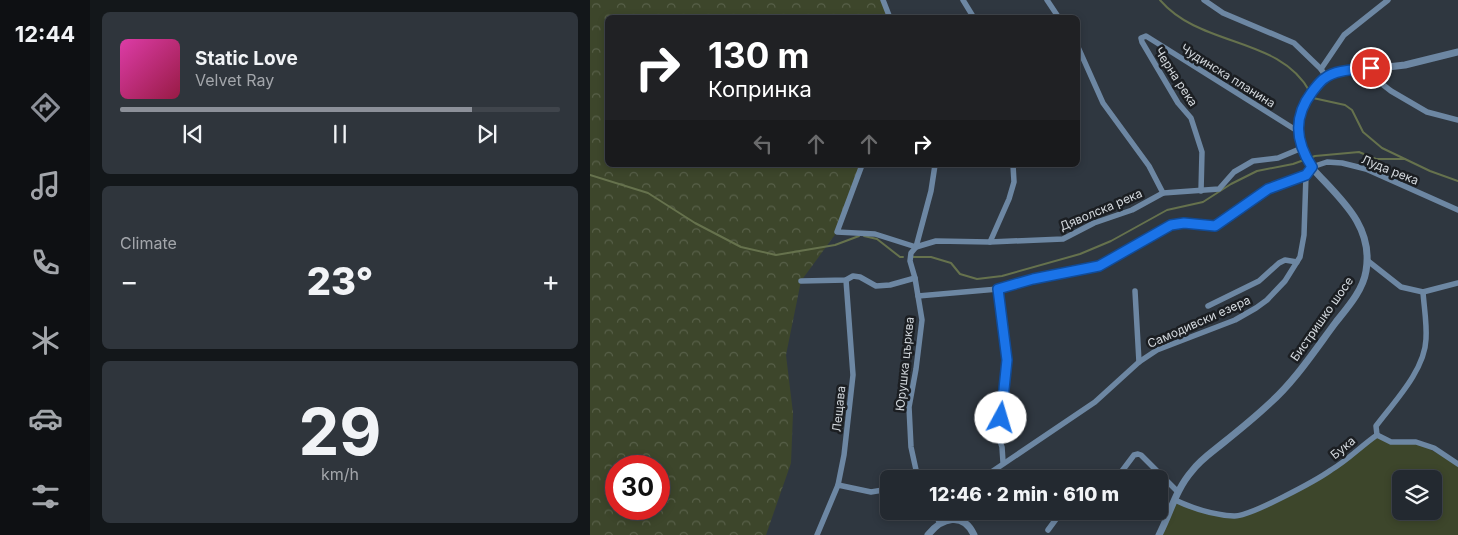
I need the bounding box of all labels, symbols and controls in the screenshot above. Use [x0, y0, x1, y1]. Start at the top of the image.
text: 12:44 [15, 21, 75, 47]
text: 130 m [708, 34, 810, 76]
icon: right [625, 35, 690, 100]
street label: Чудинска планина [1178, 40, 1278, 111]
street label: Черна река [1152, 44, 1201, 109]
text: Static Love [195, 47, 298, 70]
pin [1350, 47, 1392, 89]
icon: arrive [1357, 54, 1385, 82]
text: Velvet Ray [195, 70, 274, 90]
text: Копринка [708, 76, 812, 102]
icon: directions [28, 90, 63, 125]
icon: previous [179, 120, 207, 148]
icon: pause [326, 120, 354, 148]
icon: next [473, 120, 501, 148]
icon: left [749, 130, 777, 158]
icon: ahead [802, 130, 830, 158]
icon: ahead [855, 130, 883, 158]
icon: right [908, 130, 936, 158]
street label: Луда река [1359, 151, 1421, 188]
icon: music [28, 168, 63, 203]
street label: Дяволска река [1057, 185, 1144, 234]
text: Climate [120, 233, 177, 253]
icon: phone [28, 245, 63, 280]
text: 23° [307, 258, 373, 304]
text: − [120, 264, 139, 298]
text: + [541, 264, 560, 298]
street label: Бистришко шосе [1287, 274, 1356, 364]
street label: Самодивски езера [1145, 292, 1253, 351]
street label: Юрушка църква [892, 316, 917, 412]
icon: climate [28, 323, 63, 358]
street label: Лещава [829, 385, 848, 433]
position arrow [974, 391, 1026, 443]
text: 29 [298, 392, 382, 471]
icon: car [28, 401, 63, 436]
street label: Бука [1327, 433, 1358, 462]
speed limit sign: 30 [605, 455, 670, 520]
text: km/h [321, 464, 359, 484]
map controls [1392, 470, 1442, 520]
button: layers [1392, 470, 1442, 520]
icon: filters [28, 479, 63, 514]
text: 12:46 · 2 min · 610 m [929, 483, 1119, 506]

